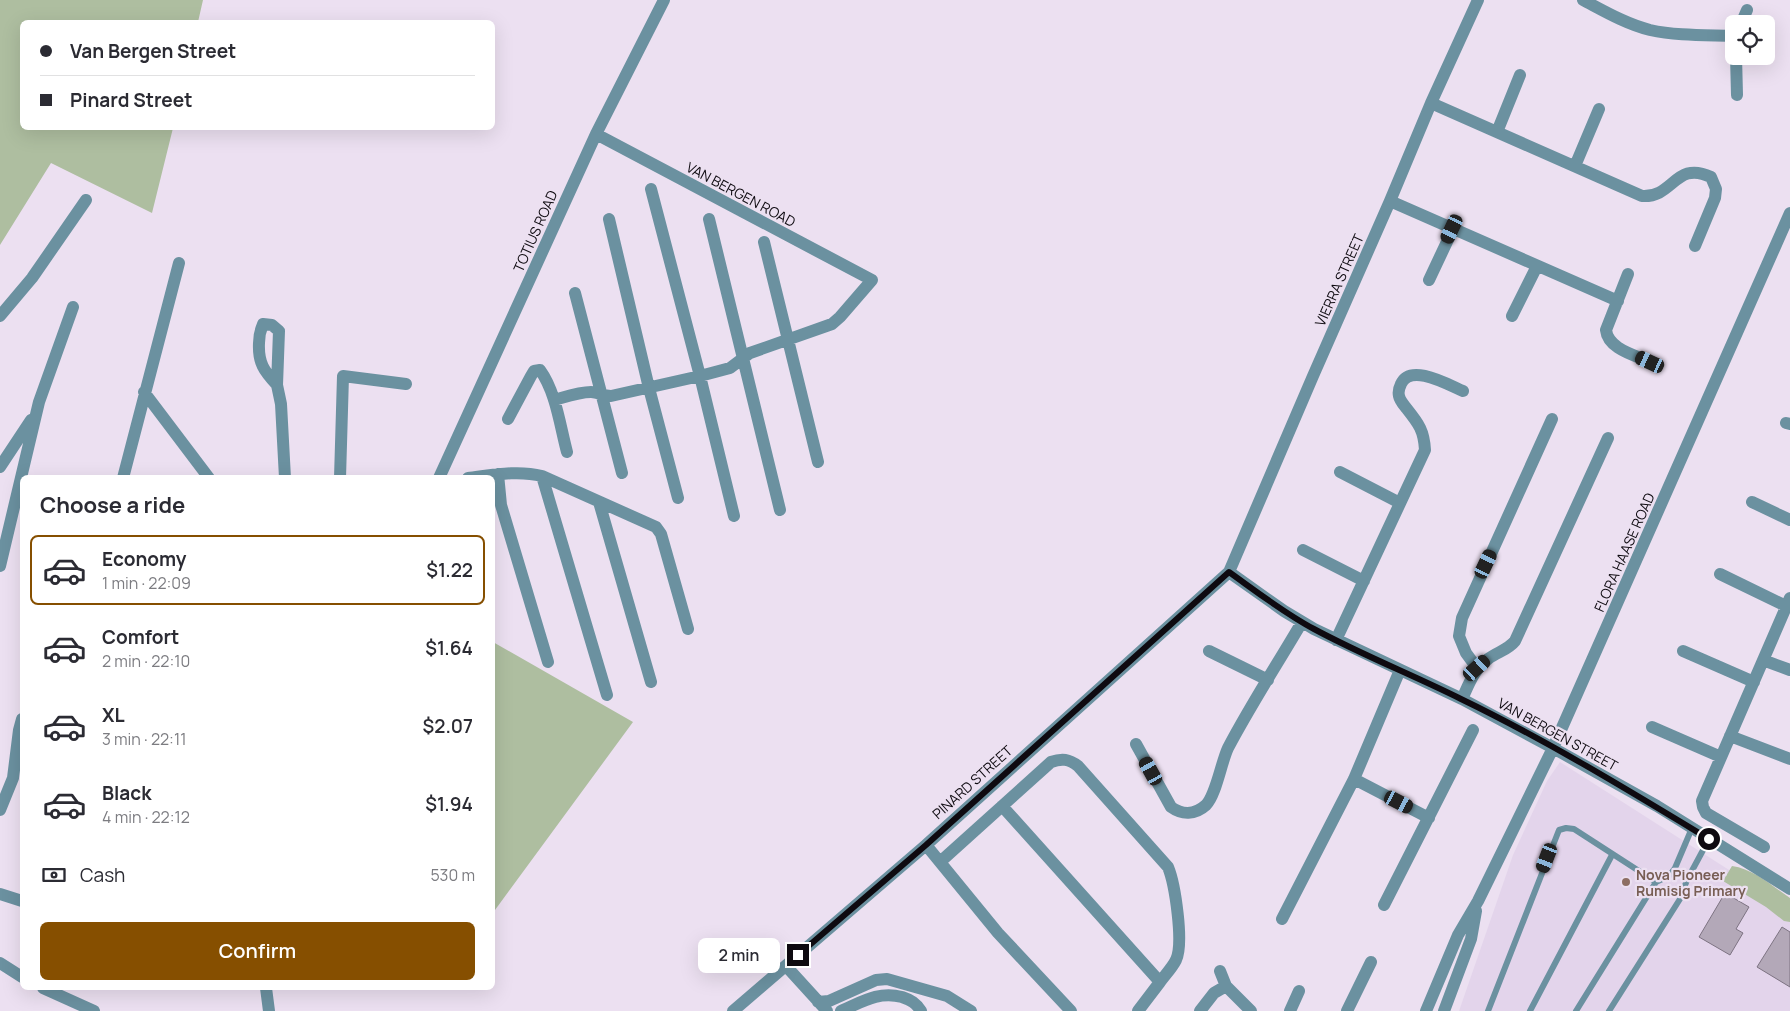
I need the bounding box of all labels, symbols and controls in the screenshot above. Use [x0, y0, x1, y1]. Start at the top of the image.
map controls [1725, 15, 1775, 65]
button: locate [1725, 15, 1775, 65]
text: Van Bergen Street [70, 38, 236, 64]
text: Pinard Street [70, 87, 192, 113]
street label: VAN BERGEN ROAD [683, 157, 799, 231]
street label: TOTIUS ROAD [509, 187, 561, 275]
car [1438, 212, 1465, 246]
street label: VIERRA STREET [1310, 230, 1368, 329]
car [1633, 349, 1666, 375]
street label: FLORA HAASE ROAD [1589, 489, 1659, 615]
text: Choose a ride [40, 490, 185, 520]
text: Economy [102, 546, 186, 572]
car [1472, 547, 1499, 581]
icon: car [42, 548, 87, 593]
text: $1.22 [426, 557, 473, 583]
text: 1 min · 22:09 [102, 572, 191, 594]
text: Comfort [102, 624, 179, 650]
icon: car [42, 626, 87, 671]
text: $1.64 [425, 635, 473, 661]
text: 2 min · 22:10 [102, 650, 190, 672]
car [1460, 652, 1493, 684]
street label: VAN BERGEN STREET [1495, 693, 1622, 775]
text: XL [102, 702, 125, 728]
icon: car [42, 704, 87, 749]
text: $2.07 [423, 713, 473, 739]
text: 3 min · 22:11 [102, 728, 186, 750]
street label: PINARD STREET [928, 741, 1016, 823]
car [1137, 754, 1164, 788]
text: Black [102, 780, 151, 806]
icon: car [42, 782, 87, 827]
car [1382, 789, 1415, 815]
text: $1.94 [425, 791, 473, 817]
text: 4 min · 22:12 [102, 806, 190, 828]
route start [1698, 828, 1720, 850]
car [1534, 841, 1559, 875]
icon: cash [40, 861, 68, 889]
text: Cash [80, 862, 125, 888]
text: 530 m [430, 864, 475, 886]
place label: Nova Pioneer Rumisig Primary [1636, 865, 1746, 900]
marker: Nova Pioneer Rumisig Primary [1620, 876, 1632, 888]
button: Confirm [40, 922, 475, 980]
callout: 2 min [698, 938, 780, 972]
text: 2 min [719, 944, 759, 966]
route end [787, 944, 809, 966]

